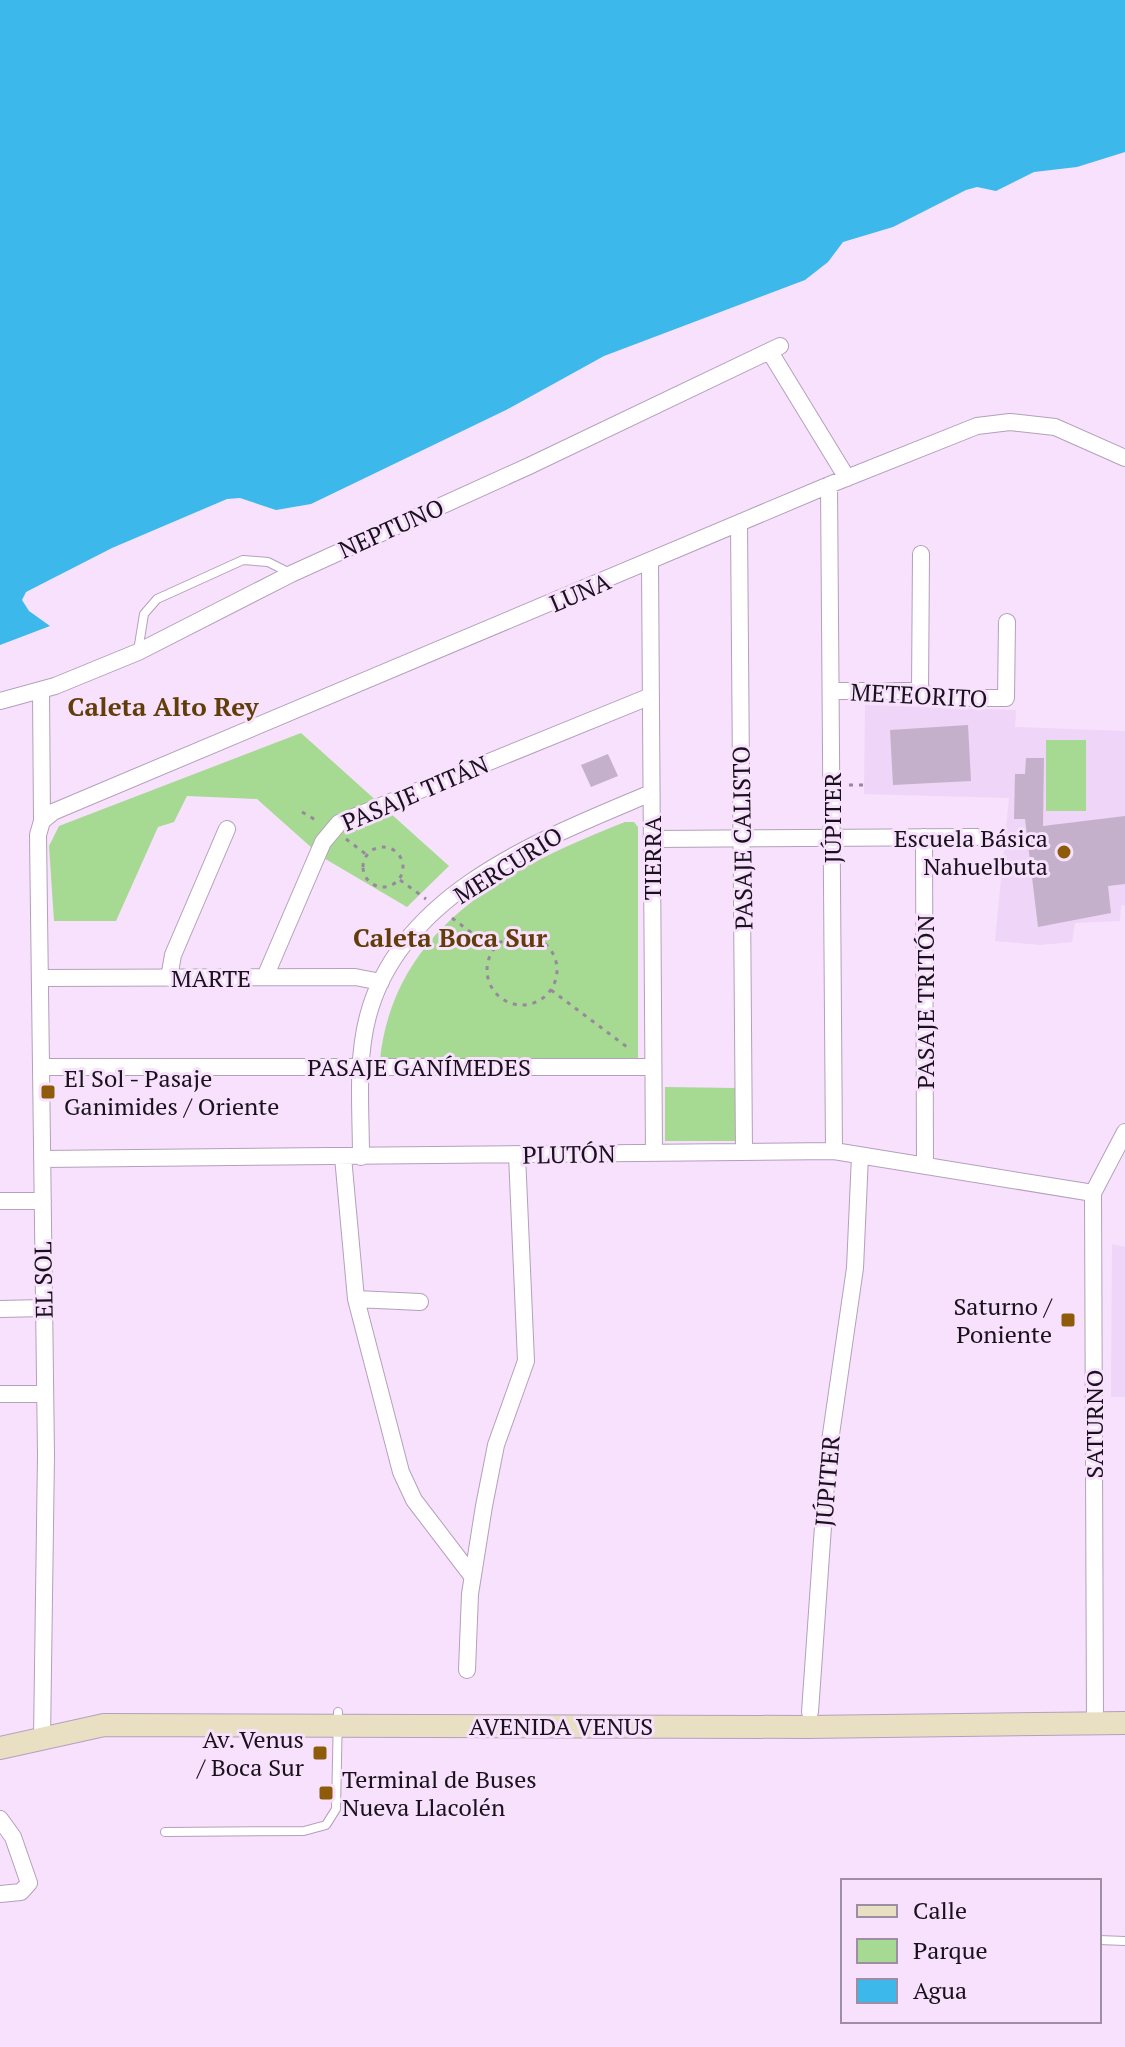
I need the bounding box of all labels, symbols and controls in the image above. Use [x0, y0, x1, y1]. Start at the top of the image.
street label: NEPTUNO [333, 491, 449, 565]
street label: LUNA [545, 565, 616, 619]
street label: METEORITO [850, 675, 988, 715]
district label: Caleta Alto Rey [68, 689, 260, 723]
street label: PASAJE CALISTO [724, 746, 760, 930]
street label: PASAJE TITÁN [337, 748, 493, 838]
street label: JÚPITER [816, 772, 848, 864]
street label: TIERRA [636, 815, 668, 900]
street label: MERCURIO [448, 819, 568, 911]
place label: Escuela Básica Nahuelbuta [894, 822, 1048, 882]
marker: Escuela Básica Nahuelbuta [1055, 843, 1073, 861]
street label: PASAJE TRITÓN [909, 915, 941, 1089]
district label: Caleta Boca Sur [353, 920, 548, 954]
street label: MARTE [171, 962, 251, 994]
street label: PASAJE GANÍMEDES [307, 1051, 531, 1083]
place label: El Sol - Pasaje Ganimides / Oriente [64, 1062, 279, 1122]
marker: El Sol - Pasaje Ganimides / Oriente [39, 1083, 57, 1101]
street label: PLUTÓN [522, 1137, 616, 1171]
street label: EL SOL [26, 1241, 60, 1319]
place label: Saturno / Poniente [954, 1290, 1053, 1350]
marker: Saturno / Poniente [1059, 1311, 1077, 1329]
street label: SATURNO [1078, 1370, 1110, 1478]
street label: JÚPITER [807, 1433, 847, 1528]
street label: AVENIDA VENUS [469, 1710, 653, 1742]
place label: Av. Venus / Boca Sur [196, 1723, 305, 1783]
marker: Av. Venus / Boca Sur [311, 1744, 329, 1762]
place label: Terminal de Buses Nueva Llacolén [342, 1763, 537, 1823]
marker: Terminal de Buses Nueva Llacolén [317, 1784, 335, 1802]
legend [841, 1879, 1101, 2023]
text: Calle [913, 1894, 967, 1926]
text: Parque [913, 1934, 988, 1966]
text: Agua [913, 1974, 967, 2006]

